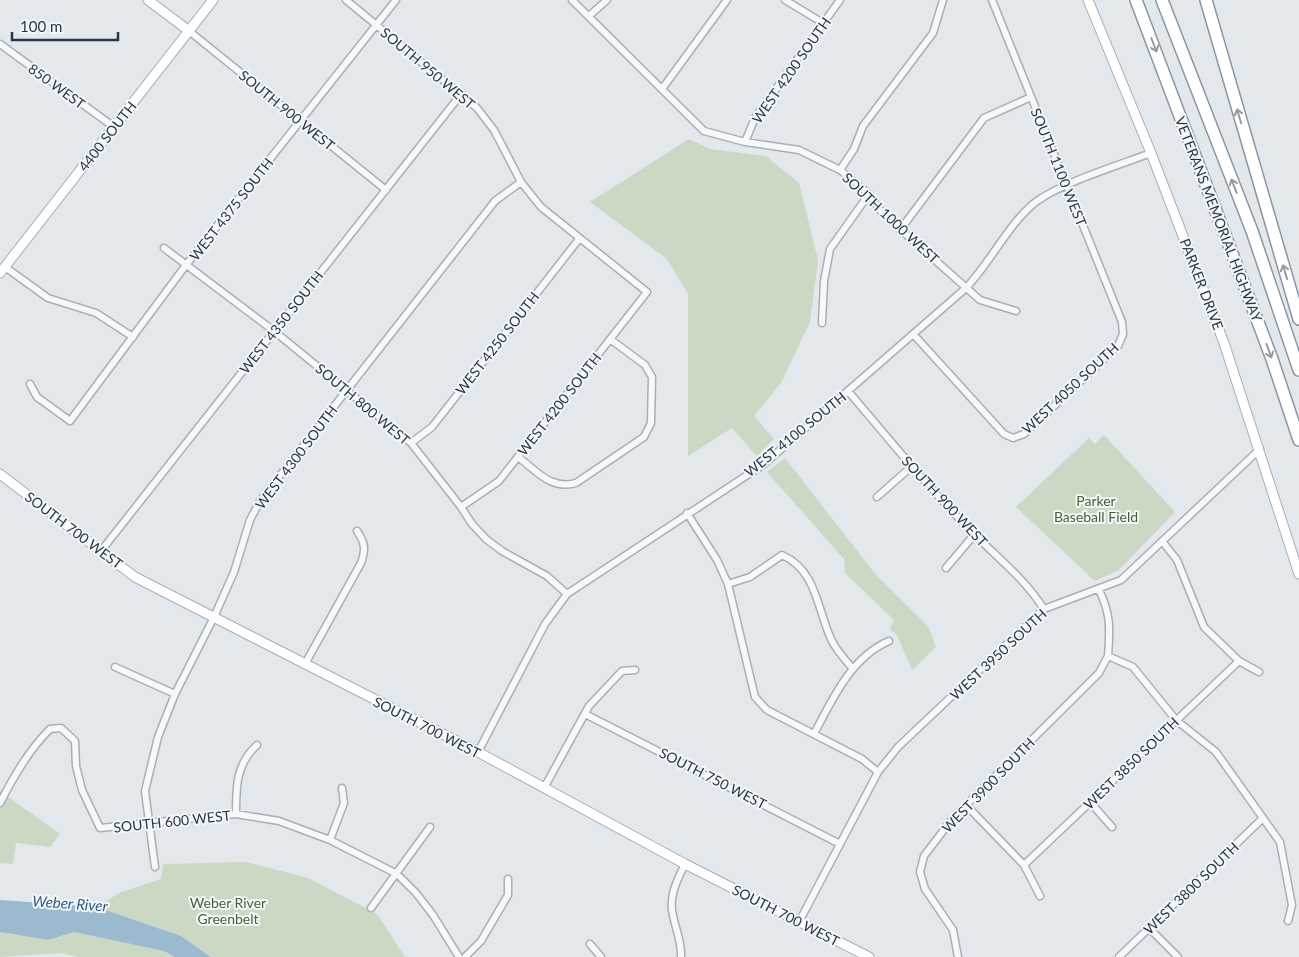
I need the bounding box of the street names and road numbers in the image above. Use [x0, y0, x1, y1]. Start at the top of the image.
street label: WEST 4200 SOUTH [748, 14, 834, 126]
street label: SOUTH 950 WEST [377, 24, 479, 113]
street label: 850 WEST [25, 60, 89, 113]
street label: SOUTH 900 WEST [236, 66, 339, 154]
street label: 4400 SOUTH [74, 98, 140, 174]
street label: SOUTH 1100 WEST [1028, 105, 1091, 229]
street label: VETERANS MEMORIAL HIGHWAY [1172, 114, 1266, 324]
street label: WEST 4375 SOUTH [186, 154, 276, 264]
street label: SOUTH 1000 WEST [839, 169, 943, 268]
street label: PARKER DRIVE [1177, 236, 1227, 332]
street label: WEST 4350 SOUTH [236, 267, 326, 377]
street label: WEST 4250 SOUTH [452, 288, 542, 398]
street label: WEST 4050 SOUTH [1018, 339, 1122, 437]
street label: WEST 4200 SOUTH [514, 349, 604, 459]
street label: SOUTH 800 WEST [312, 360, 414, 449]
street label: WEST 4100 SOUTH [741, 388, 849, 480]
street label: WEST 4300 SOUTH [251, 402, 341, 512]
street label: SOUTH 900 WEST [899, 452, 992, 550]
street label: SOUTH 700 WEST [22, 488, 127, 573]
street label: WEST 3950 SOUTH [946, 605, 1050, 703]
street label: SOUTH 700 WEST [371, 693, 484, 762]
street label: WEST 3850 SOUTH [1080, 713, 1182, 813]
street label: WEST 3900 SOUTH [938, 734, 1038, 836]
street label: SOUTH 750 WEST [657, 744, 770, 813]
street label: SOUTH 600 WEST [113, 806, 232, 836]
street label: WEST 3800 SOUTH [1140, 838, 1242, 938]
street label: SOUTH 700 WEST [730, 881, 843, 950]

